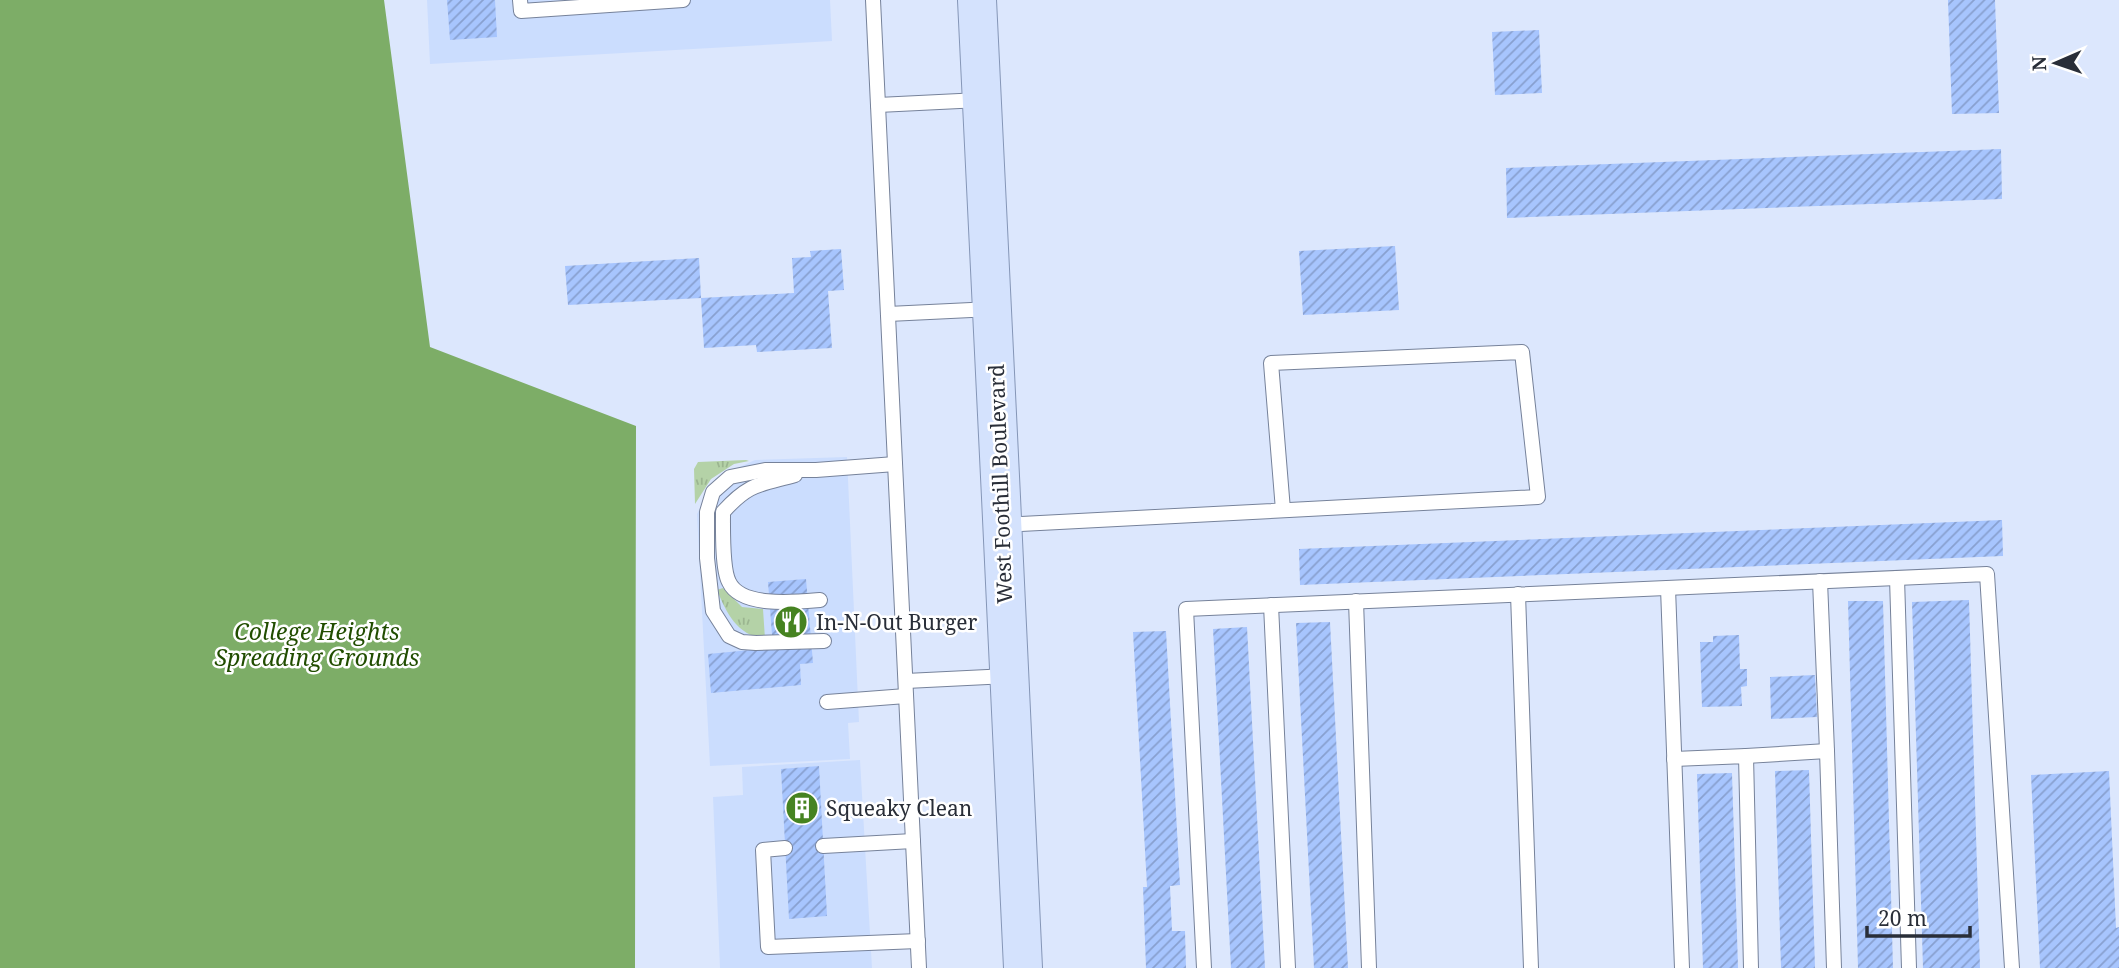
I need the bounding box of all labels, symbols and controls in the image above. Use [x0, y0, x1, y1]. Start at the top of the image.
north arrow [2021, 28, 2091, 98]
text: N [2026, 56, 2052, 72]
street label: West Foothill Boulevard [982, 364, 1018, 604]
restaurant icon: In-N-Out Burger [772, 603, 810, 641]
place label: In-N-Out Burger [816, 608, 978, 636]
water label: College Heights Spreading Grounds [214, 615, 420, 673]
building icon: Squeaky Clean [783, 789, 821, 827]
place label: Squeaky Clean [826, 794, 972, 822]
scale bar [1867, 894, 1970, 938]
text: 20 m [1878, 904, 1927, 932]

